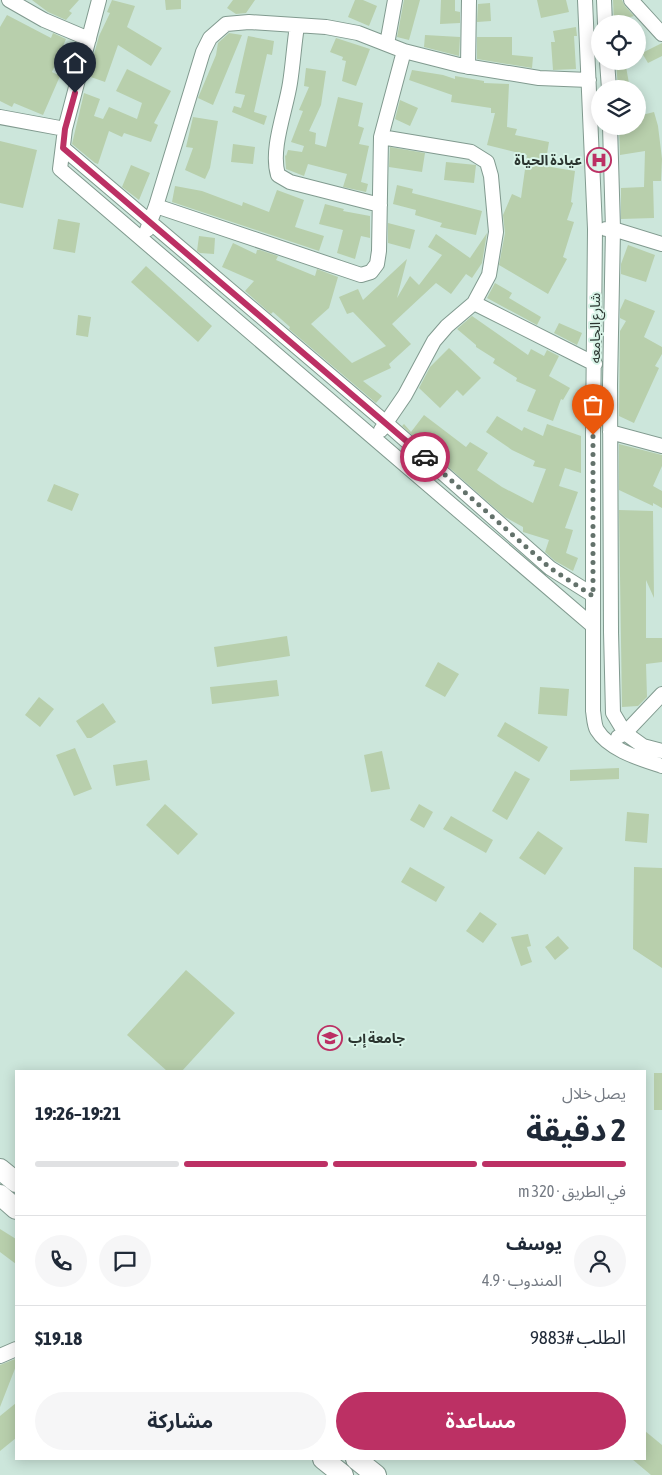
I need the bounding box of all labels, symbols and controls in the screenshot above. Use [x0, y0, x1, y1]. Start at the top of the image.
map controls [591, 15, 646, 135]
button: locate [591, 15, 646, 70]
pin [54, 42, 96, 93]
icon: home [61, 49, 89, 77]
button: layers [591, 80, 646, 135]
hospital icon: عيادة الحياة [586, 147, 612, 173]
place label: عيادة الحياة [514, 152, 582, 168]
street label: شارع الجامعه [587, 293, 606, 363]
pin [572, 384, 614, 435]
icon: bag [579, 391, 607, 419]
courier [400, 432, 450, 482]
icon: car [411, 443, 439, 471]
school or university icon: جامعة إب [317, 1025, 343, 1051]
place label: جامعة إب [348, 1030, 405, 1048]
text: يصل خلال [562, 1084, 626, 1102]
text: 19:21–19:26 [35, 1102, 121, 1124]
text: 2 دقيقة [526, 1111, 626, 1148]
text: في الطريق · 320 m [518, 1182, 626, 1200]
text: يوسف [506, 1232, 562, 1254]
button: phone [35, 1235, 87, 1287]
button: chat [99, 1235, 151, 1287]
button: person [574, 1235, 626, 1287]
text: المندوب · 4.9 [482, 1271, 562, 1289]
text: الطلب #9883 [530, 1326, 626, 1348]
text: $19.18 [35, 1327, 82, 1349]
button: مشاركة [35, 1392, 326, 1450]
button: مساعدة [336, 1392, 626, 1450]

